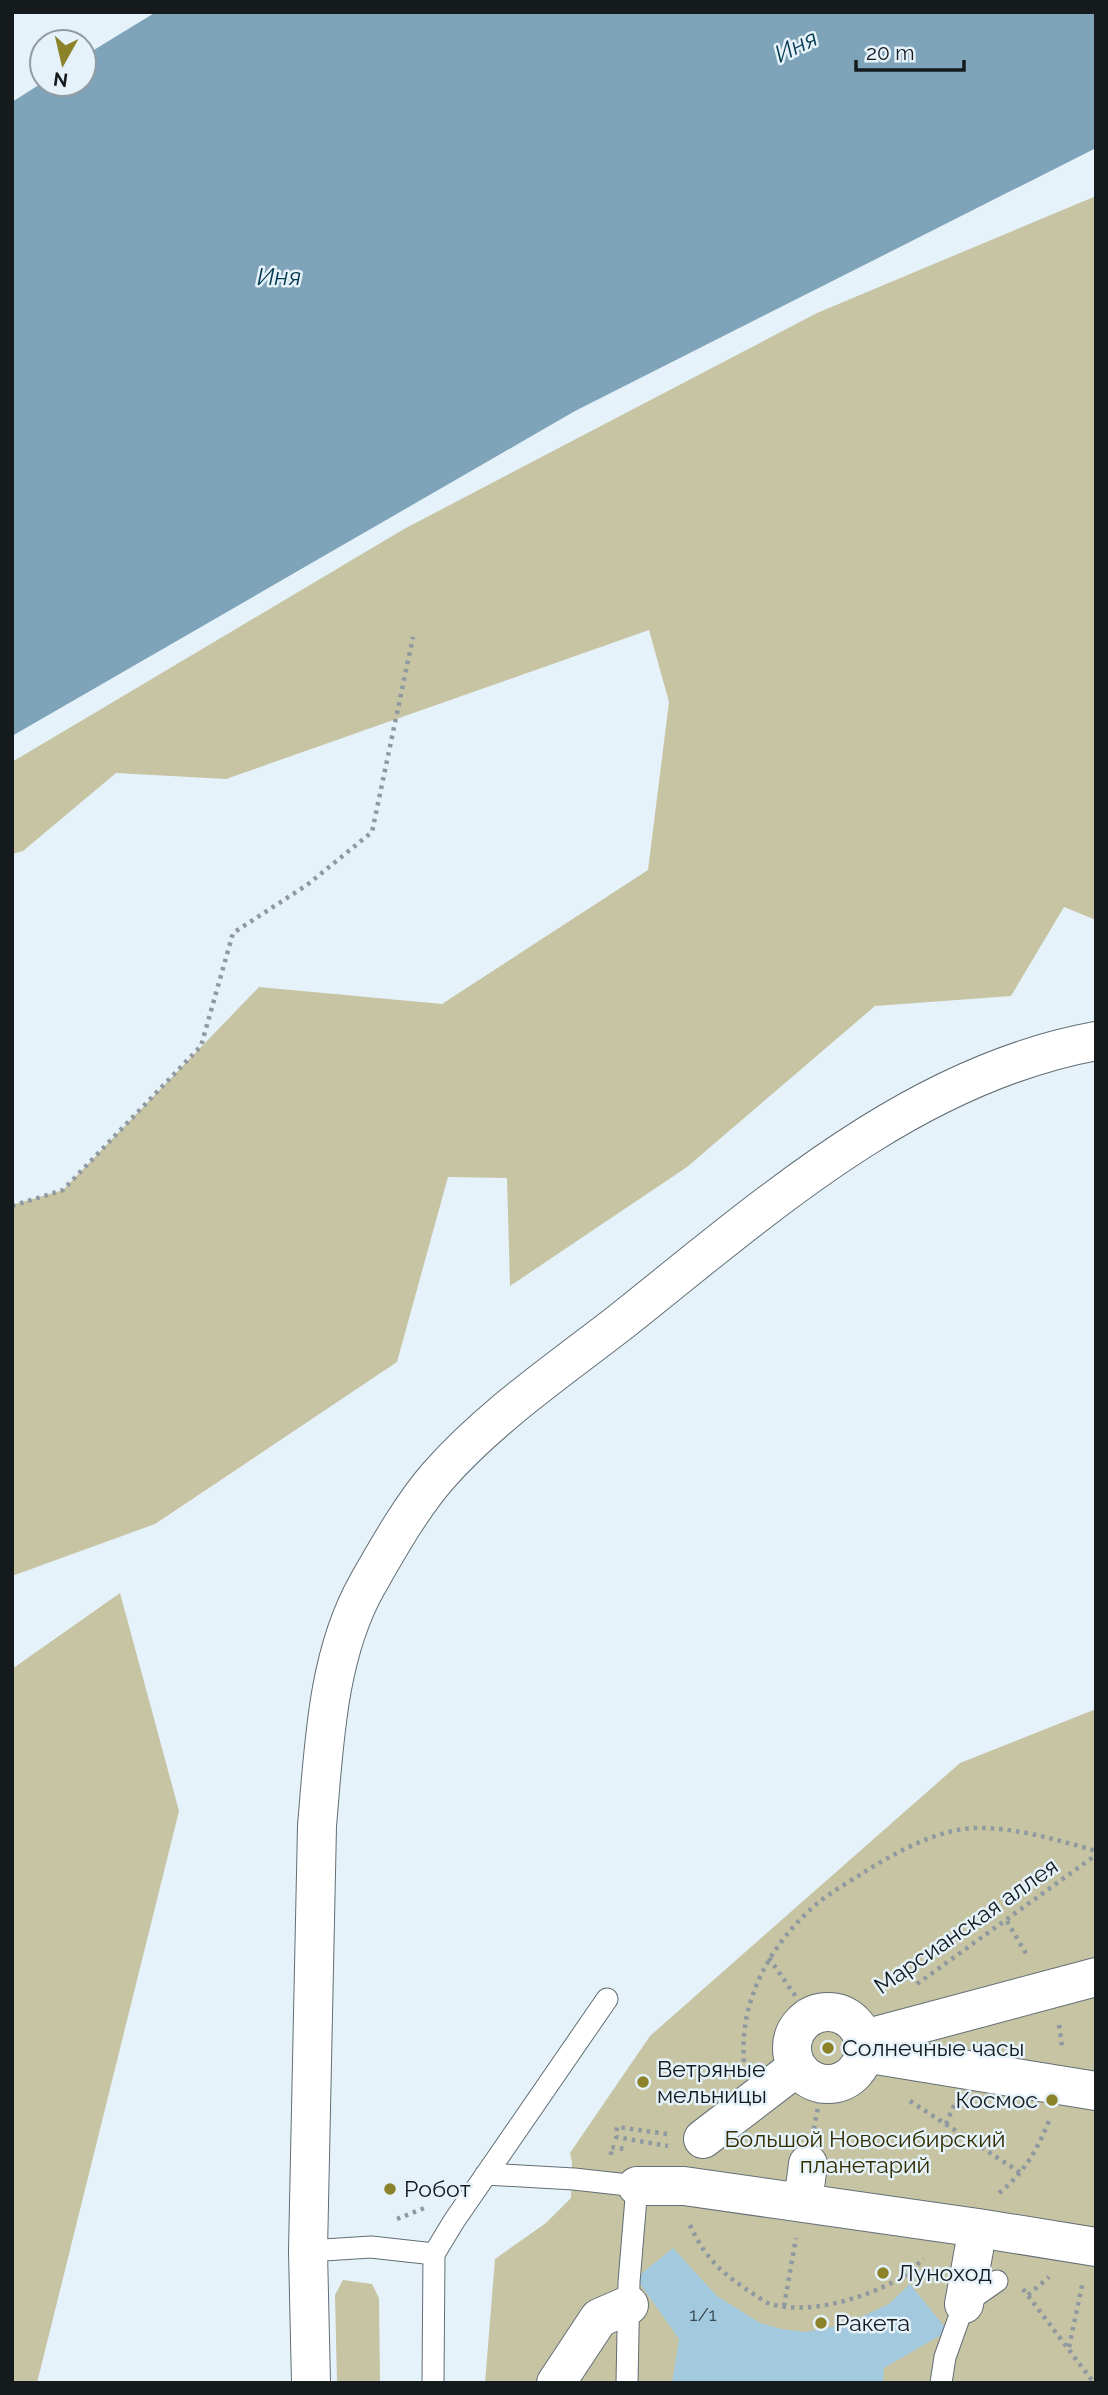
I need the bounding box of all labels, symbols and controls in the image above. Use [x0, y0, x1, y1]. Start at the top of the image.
water label: Иня [770, 23, 822, 68]
north arrow [28, 28, 98, 98]
scale bar [856, 28, 964, 72]
text: 20 m [866, 40, 914, 65]
text: N [52, 68, 69, 92]
water label: Иня [257, 262, 301, 291]
street label: Марсианская аллея [869, 1852, 1063, 1999]
place label: Солнечные часы [842, 2034, 1024, 2061]
marker: Солнечные часы [820, 2040, 836, 2056]
place label: Ветряные мельницы [657, 2055, 767, 2108]
marker: Ветряные мельницы [635, 2074, 651, 2090]
place label: Космос [955, 2086, 1038, 2113]
marker: Космос [1044, 2092, 1060, 2108]
park label: Большой Новосибирский планетарий [724, 2125, 1006, 2178]
place label: Робот [404, 2175, 471, 2202]
marker: Робот [382, 2181, 398, 2197]
place label: Луноход [897, 2259, 992, 2286]
marker: Луноход [875, 2265, 891, 2281]
house number: 1/1 [689, 2303, 717, 2325]
place label: Ракета [835, 2309, 910, 2336]
marker: Ракета [813, 2315, 829, 2331]

